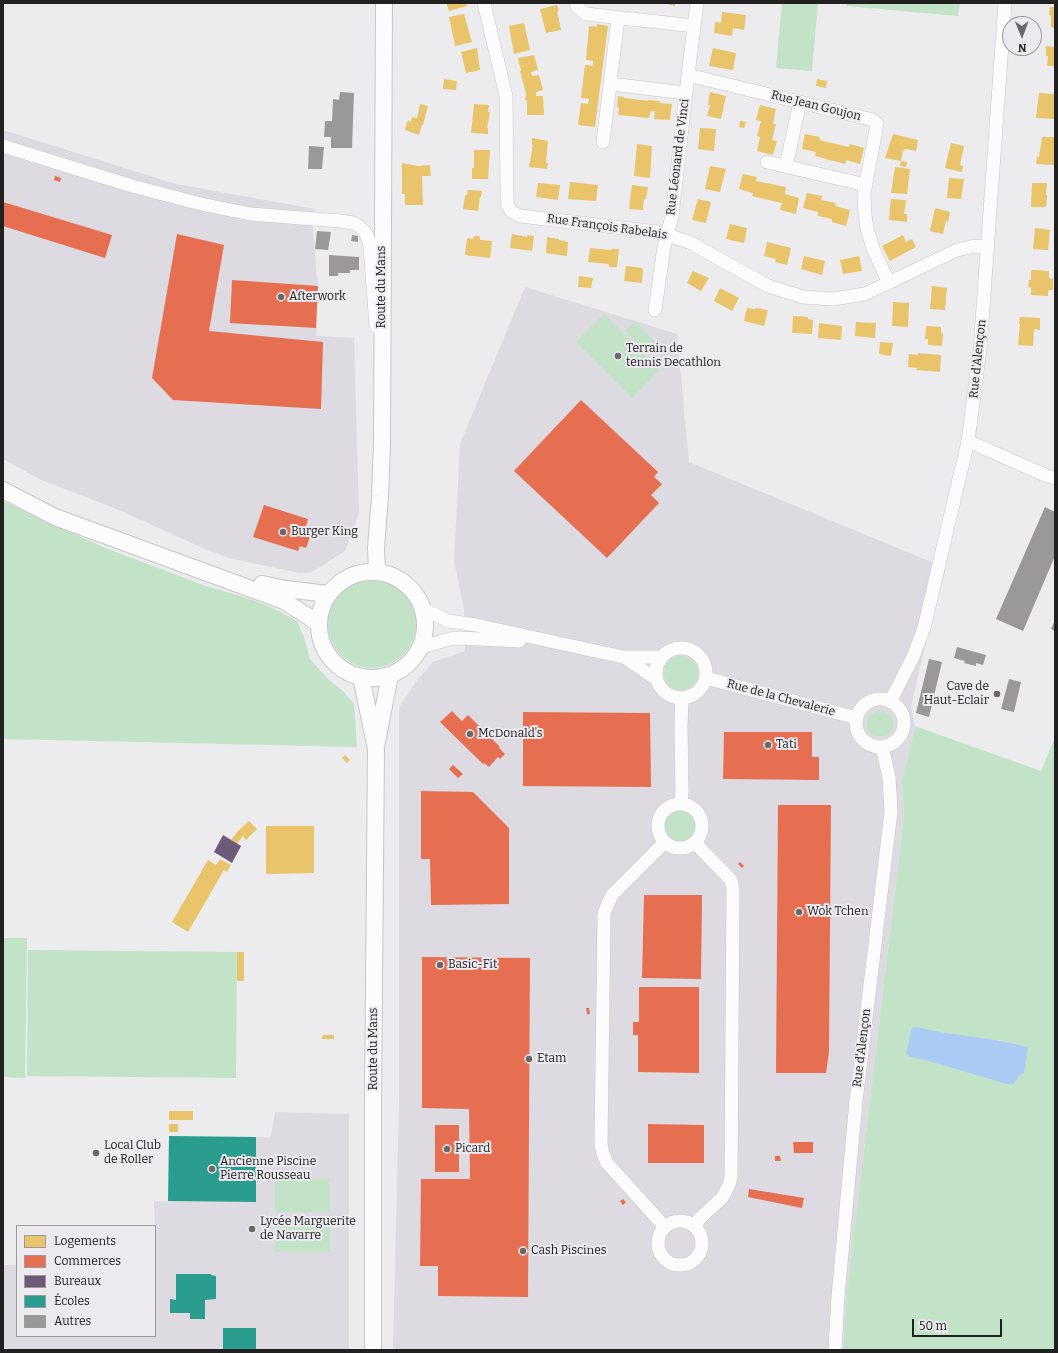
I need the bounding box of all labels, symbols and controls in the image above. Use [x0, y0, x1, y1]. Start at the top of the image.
north arrow [1002, 16, 1042, 56]
text: N [1018, 41, 1027, 54]
street label: Rue Jean Goujon [770, 88, 862, 124]
street label: Rue Léonard de Vinci [664, 98, 692, 216]
street label: Rue François Rabelais [546, 211, 668, 243]
street label: Route du Mans [375, 246, 389, 328]
place label: Afterwork [289, 290, 346, 304]
marker: Afterwork [276, 292, 286, 302]
street label: Rue d'Alençon [967, 319, 989, 399]
place label: Terrain de tennis Decathlon [626, 342, 721, 370]
marker: Terrain de tennis Decathlon [613, 351, 623, 361]
place label: Burger King [291, 525, 358, 539]
marker: Burger King [278, 527, 288, 537]
street label: Rue de la Chevalerie [725, 677, 837, 719]
place label: Cave de Haut-Eclair [924, 680, 989, 708]
marker: Cave de Haut-Eclair [992, 689, 1002, 699]
place label: McDonald's [478, 727, 542, 741]
marker: McDonald's [465, 729, 475, 739]
place label: Tati [776, 738, 797, 752]
marker: Tati [763, 740, 773, 750]
place label: Wok Tchen [807, 905, 868, 919]
marker: Wok Tchen [794, 907, 804, 917]
place label: Basic-Fit [448, 958, 497, 972]
marker: Basic-Fit [435, 960, 445, 970]
street label: Route du Mans [367, 1008, 381, 1090]
street label: Rue d'Alençon [850, 1008, 874, 1088]
place label: Etam [537, 1052, 567, 1066]
marker: Etam [524, 1054, 534, 1064]
place label: Local Club de Roller [104, 1139, 161, 1167]
place label: Picard [455, 1142, 490, 1156]
marker: Picard [442, 1144, 452, 1154]
marker: Local Club de Roller [91, 1148, 101, 1158]
place label: Ancienne Piscine Pierre Rousseau [220, 1155, 316, 1183]
marker: Ancienne Piscine Pierre Rousseau [207, 1164, 217, 1174]
place label: Lycée Marguerite de Navarre [260, 1215, 356, 1243]
marker: Lycée Marguerite de Navarre [247, 1224, 257, 1234]
legend [16, 1225, 156, 1337]
text: Logements [54, 1234, 116, 1248]
place label: Cash Piscines [531, 1244, 606, 1258]
marker: Cash Piscines [518, 1246, 528, 1256]
text: Commerces [54, 1254, 121, 1268]
text: Bureaux [54, 1274, 101, 1288]
text: Écoles [54, 1294, 90, 1308]
scale bar [914, 1311, 1004, 1337]
text: Autres [54, 1314, 91, 1328]
text: 50 m [919, 1319, 947, 1333]

